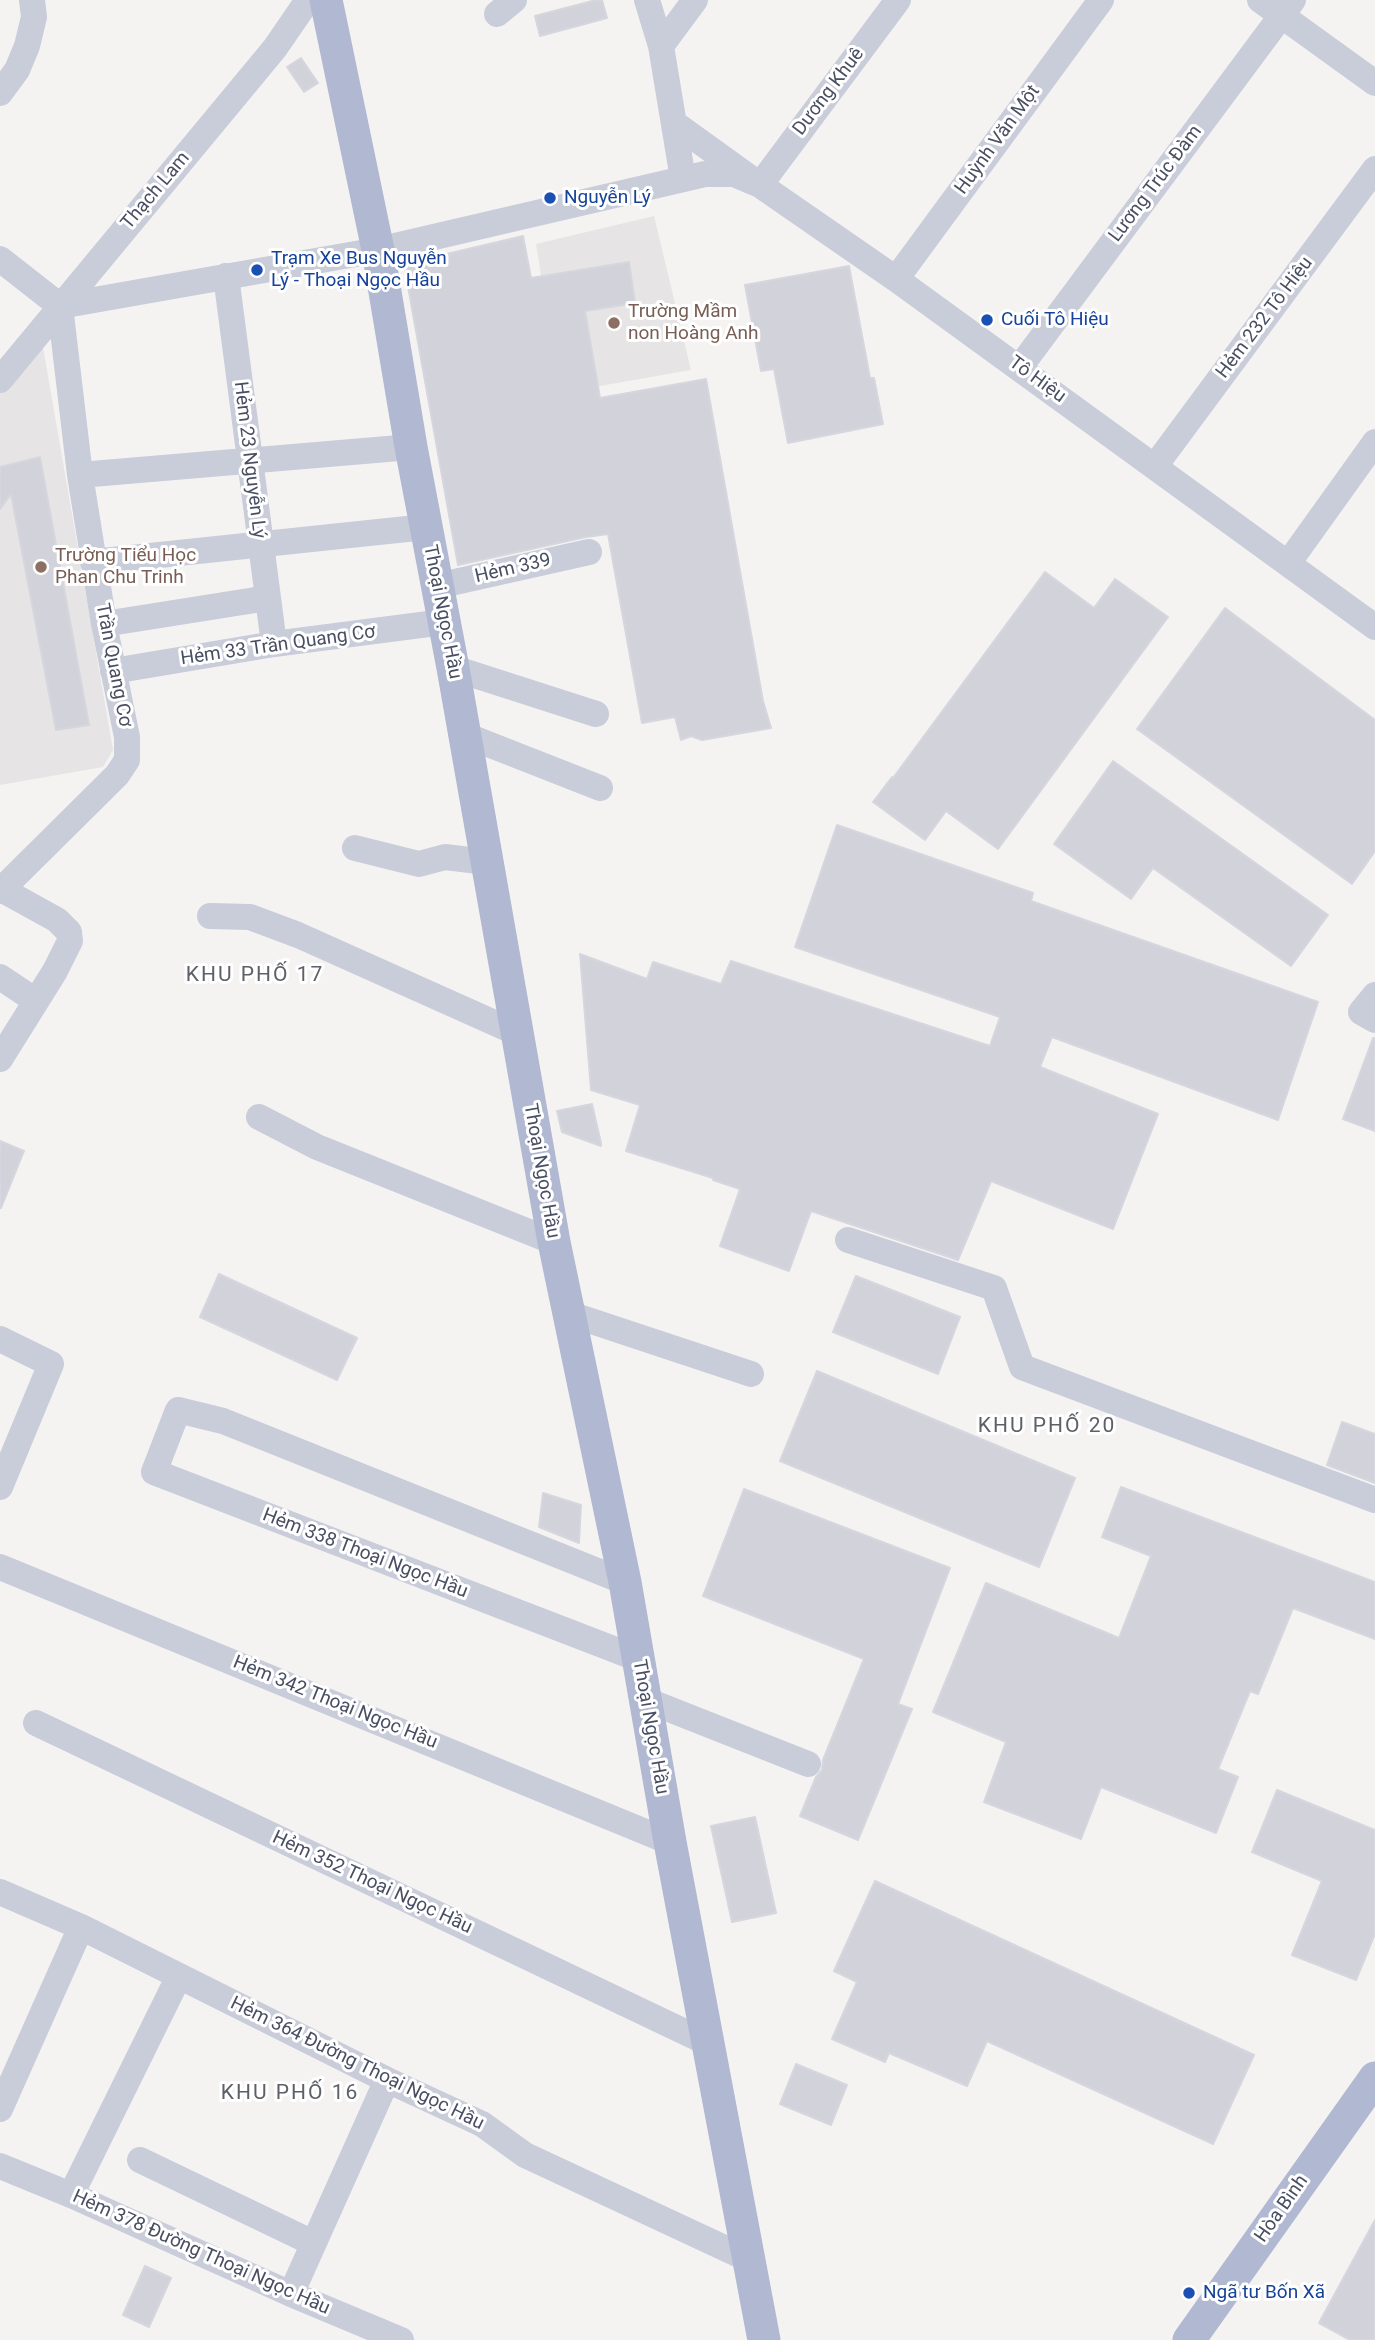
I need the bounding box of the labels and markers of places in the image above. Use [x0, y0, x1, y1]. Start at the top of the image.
place label: Nguyễn Lý [564, 187, 651, 209]
marker: Nguyễn Lý [542, 190, 558, 206]
place label: Trạm Xe Bus Nguyễn Lý - Thoại Ngọc Hầu [271, 248, 447, 292]
marker: Trạm Xe Bus Nguyễn Lý - Thoại Ngọc Hầu [249, 262, 265, 278]
place label: Trường Mầm non Hoàng Anh [628, 301, 758, 345]
place label: Cuối Tô Hiệu [1001, 309, 1109, 331]
marker: Cuối Tô Hiệu [979, 312, 995, 328]
marker: Trường Mầm non Hoàng Anh [606, 315, 622, 331]
place label: Trường Tiểu Học Phan Chu Trinh [55, 545, 196, 589]
marker: Trường Tiểu Học Phan Chu Trinh [33, 559, 49, 575]
place label: Ngã tư Bốn Xã [1203, 2282, 1325, 2304]
marker: Ngã tư Bốn Xã [1181, 2285, 1197, 2301]

